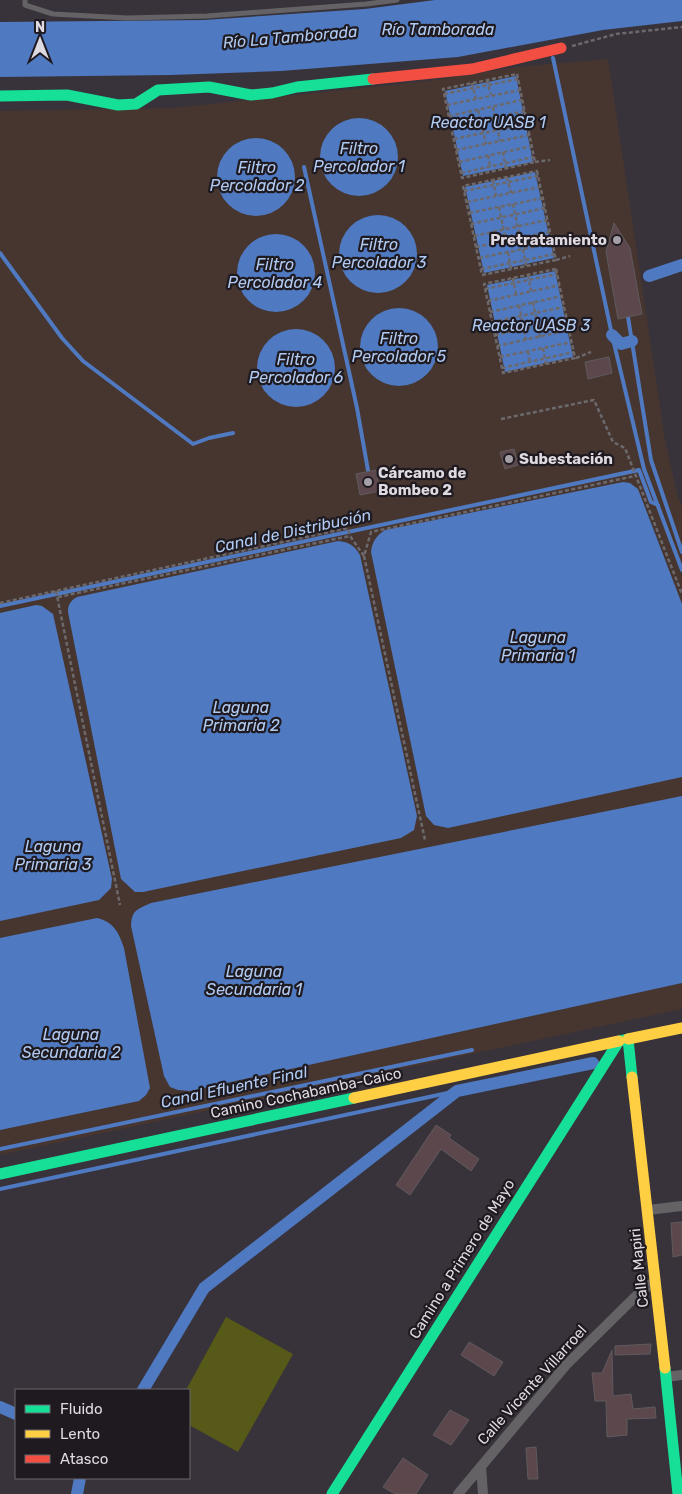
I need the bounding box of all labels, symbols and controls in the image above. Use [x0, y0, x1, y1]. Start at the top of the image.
north arrow [15, 15, 65, 65]
text: N [35, 19, 45, 36]
water label: Río Tamborada [382, 20, 494, 39]
water label: Río La Tamborada [222, 22, 358, 52]
water label: Reactor UASB 1 [430, 113, 546, 132]
water label: Filtro Percolador 1 [313, 139, 405, 176]
water label: Filtro Percolador 2 [210, 158, 305, 195]
place label: Pretratamiento [490, 231, 607, 249]
marker: Pretratamiento [611, 234, 623, 246]
water label: Filtro Percolador 3 [332, 235, 427, 272]
water label: Filtro Percolador 4 [228, 255, 322, 292]
water label: Reactor UASB 3 [472, 316, 591, 335]
water label: Filtro Percolador 5 [352, 329, 447, 366]
water label: Filtro Percolador 6 [249, 350, 344, 387]
place label: Subestación [519, 450, 613, 468]
marker: Subestación [503, 453, 515, 465]
place label: Cárcamo de Bombeo 2 [378, 464, 466, 499]
marker: Cárcamo de Bombeo 2 [362, 476, 374, 488]
water label: Canal de Distribución [213, 505, 373, 557]
water label: Laguna Primaria 1 [501, 628, 575, 665]
water label: Laguna Primaria 2 [203, 698, 280, 735]
water label: Laguna Primaria 3 [15, 837, 92, 874]
water label: Laguna Secundaria 1 [206, 962, 302, 999]
water label: Laguna Secundaria 2 [22, 1025, 121, 1062]
water label: Canal Efluente Final [159, 1062, 310, 1112]
street label: Camino Cochabamba-Caico [209, 1064, 403, 1122]
street label: Camino a Primero de Mayo [405, 1176, 519, 1342]
street label: Calle Mapiri [626, 1227, 652, 1309]
street label: Calle Vicente Villarroel [474, 1321, 590, 1449]
legend [15, 1389, 190, 1479]
text: Fluido [60, 1400, 103, 1418]
text: Lento [60, 1425, 100, 1443]
text: Atasco [60, 1450, 108, 1468]

